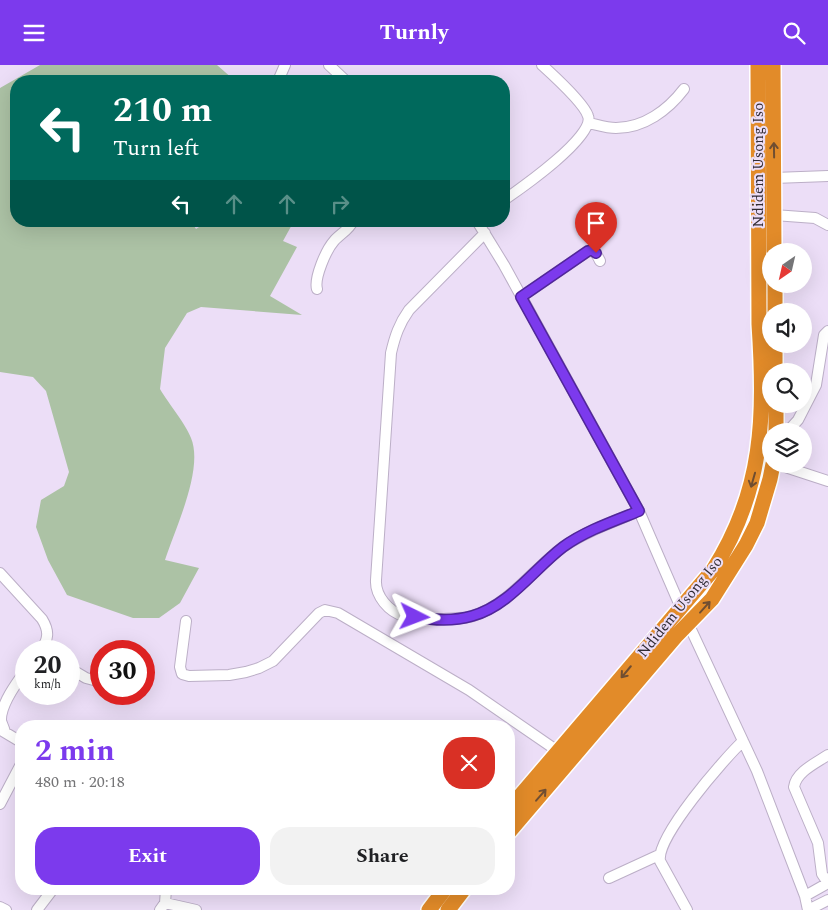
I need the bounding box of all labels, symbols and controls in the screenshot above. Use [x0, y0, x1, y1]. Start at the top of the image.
text: Turnly [380, 16, 448, 49]
icon: menu [20, 19, 48, 47]
icon: search [780, 19, 808, 47]
text: 210 m [113, 84, 212, 137]
icon: left [30, 95, 95, 160]
street label: Ndidem Usong Iso [747, 103, 770, 227]
text: Turn left [113, 132, 199, 165]
one-way arrow [769, 142, 778, 158]
icon: left [167, 190, 195, 218]
icon: ahead [220, 190, 248, 218]
icon: ahead [273, 190, 301, 218]
icon: right [326, 190, 354, 218]
pin [575, 202, 617, 253]
icon: arrive [582, 209, 610, 237]
north arrow [762, 243, 812, 293]
map controls [762, 243, 812, 473]
button: sound [762, 303, 812, 353]
button: search [762, 363, 812, 413]
button: layers [762, 423, 812, 473]
one-way arrow [747, 472, 757, 488]
street label: Ndidem Usong Iso [632, 551, 728, 663]
position arrow [388, 590, 440, 642]
one-way arrow [699, 601, 711, 614]
speed limit sign: 30 [90, 640, 155, 705]
text: 20 [33, 647, 62, 685]
one-way arrow [621, 665, 632, 678]
text: km/h [34, 675, 61, 694]
text: 2 min [35, 728, 115, 774]
button: close [443, 737, 495, 789]
text: 480 m · 20:18 [35, 770, 125, 794]
one-way arrow [535, 789, 546, 802]
button: Exit [35, 827, 260, 885]
button: Share [270, 827, 495, 885]

